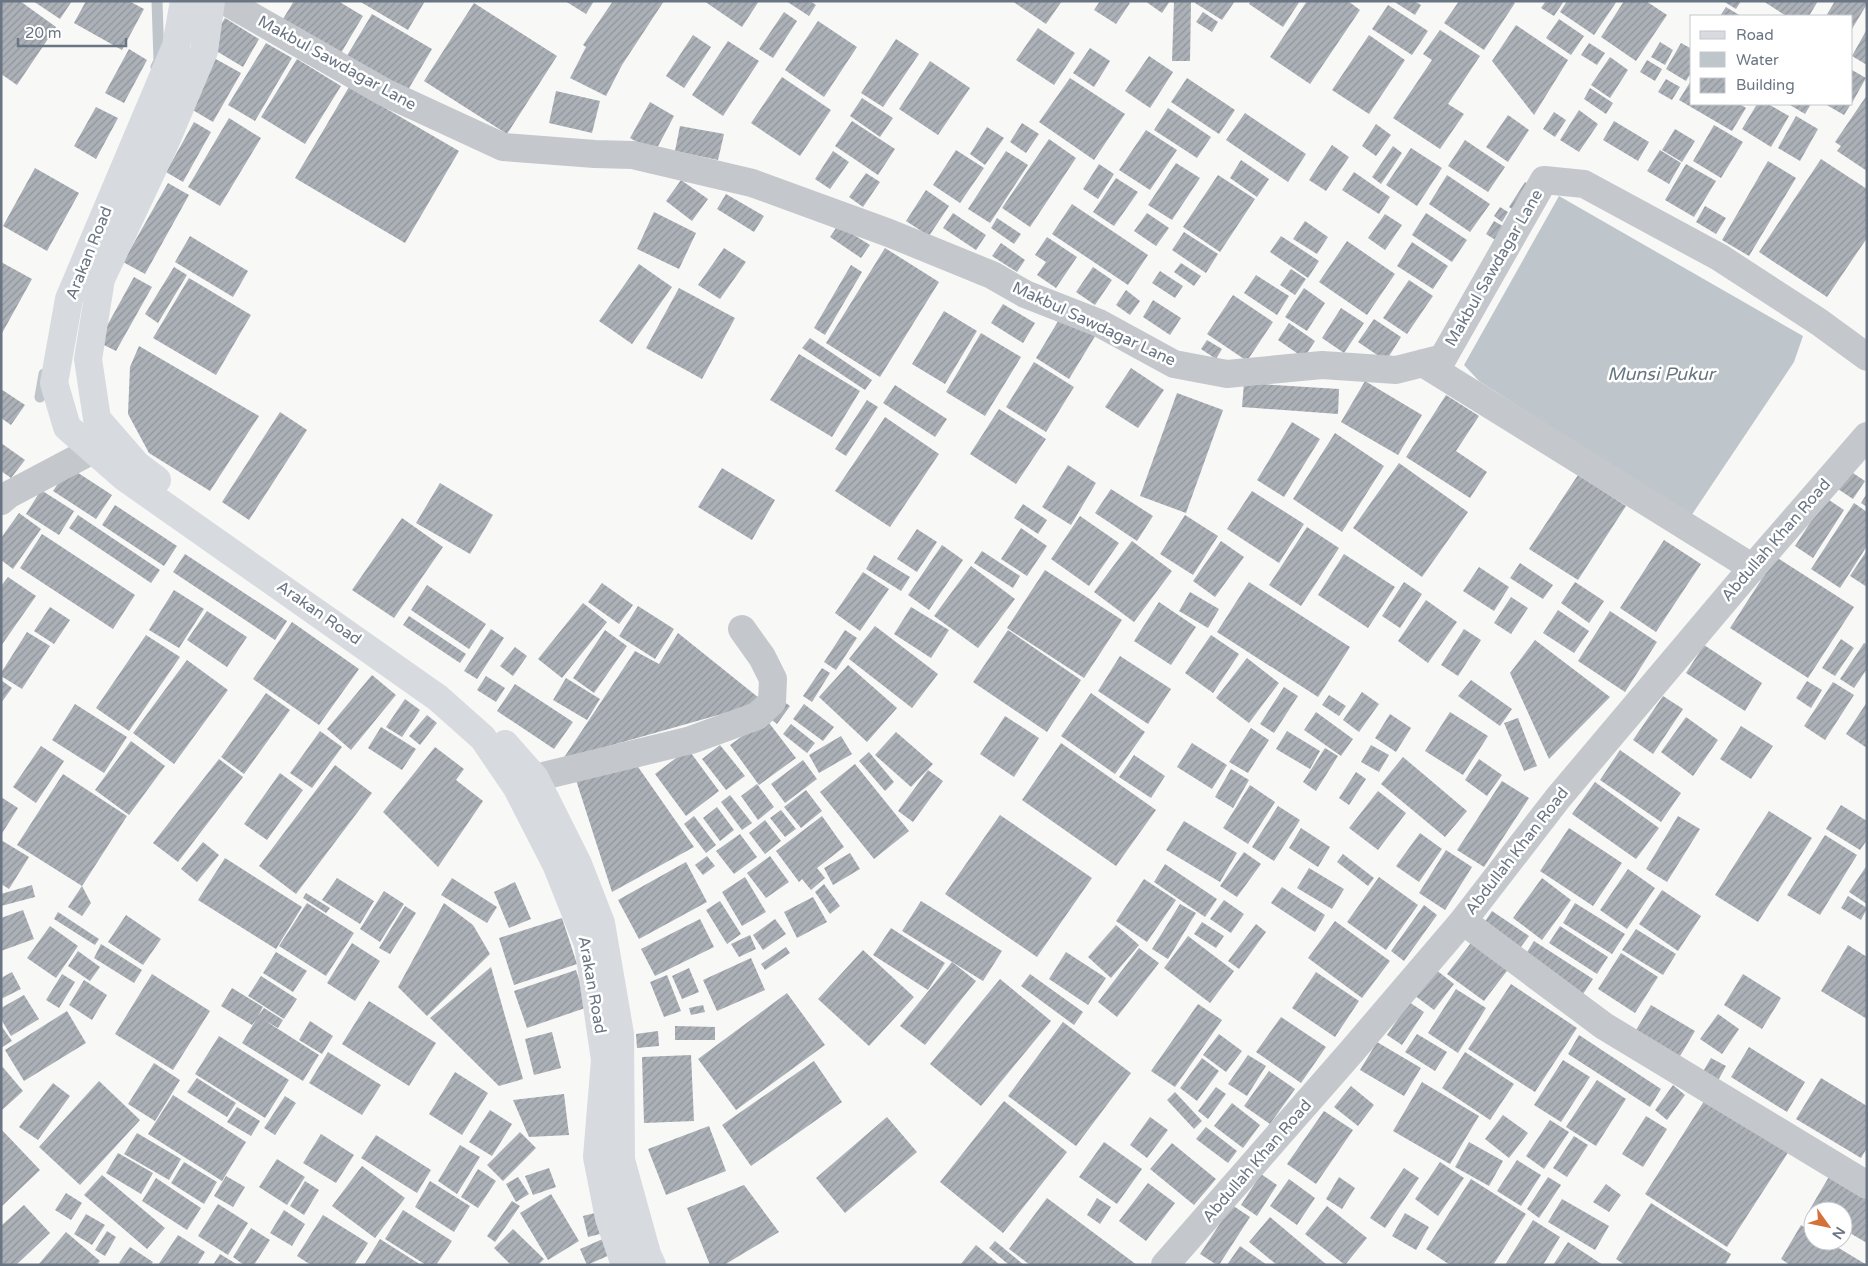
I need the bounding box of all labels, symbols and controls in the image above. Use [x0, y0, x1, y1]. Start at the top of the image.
street label: Makbul Sawdagar Lane [254, 11, 420, 115]
scale bar [18, 15, 125, 47]
legend [1690, 15, 1853, 105]
text: 20 m [25, 24, 62, 42]
text: Road [1736, 26, 1774, 44]
text: Water [1736, 51, 1779, 69]
text: Building [1736, 76, 1795, 94]
street label: Makbul Sawdagar Lane [1441, 186, 1547, 350]
street label: Arakan Road [61, 204, 117, 302]
street label: Makbul Sawdagar Lane [1009, 277, 1179, 371]
water label: Munsi Pukur [1607, 363, 1717, 385]
street label: Abdullah Khan Road [1717, 474, 1835, 606]
street label: Arakan Road [273, 577, 365, 649]
street label: Abdullah Khan Road [1461, 783, 1573, 919]
street label: Arakan Road [574, 935, 610, 1035]
street label: Abdullah Khan Road [1198, 1095, 1316, 1227]
north arrow [1803, 1201, 1853, 1251]
text: N [1828, 1223, 1849, 1242]

